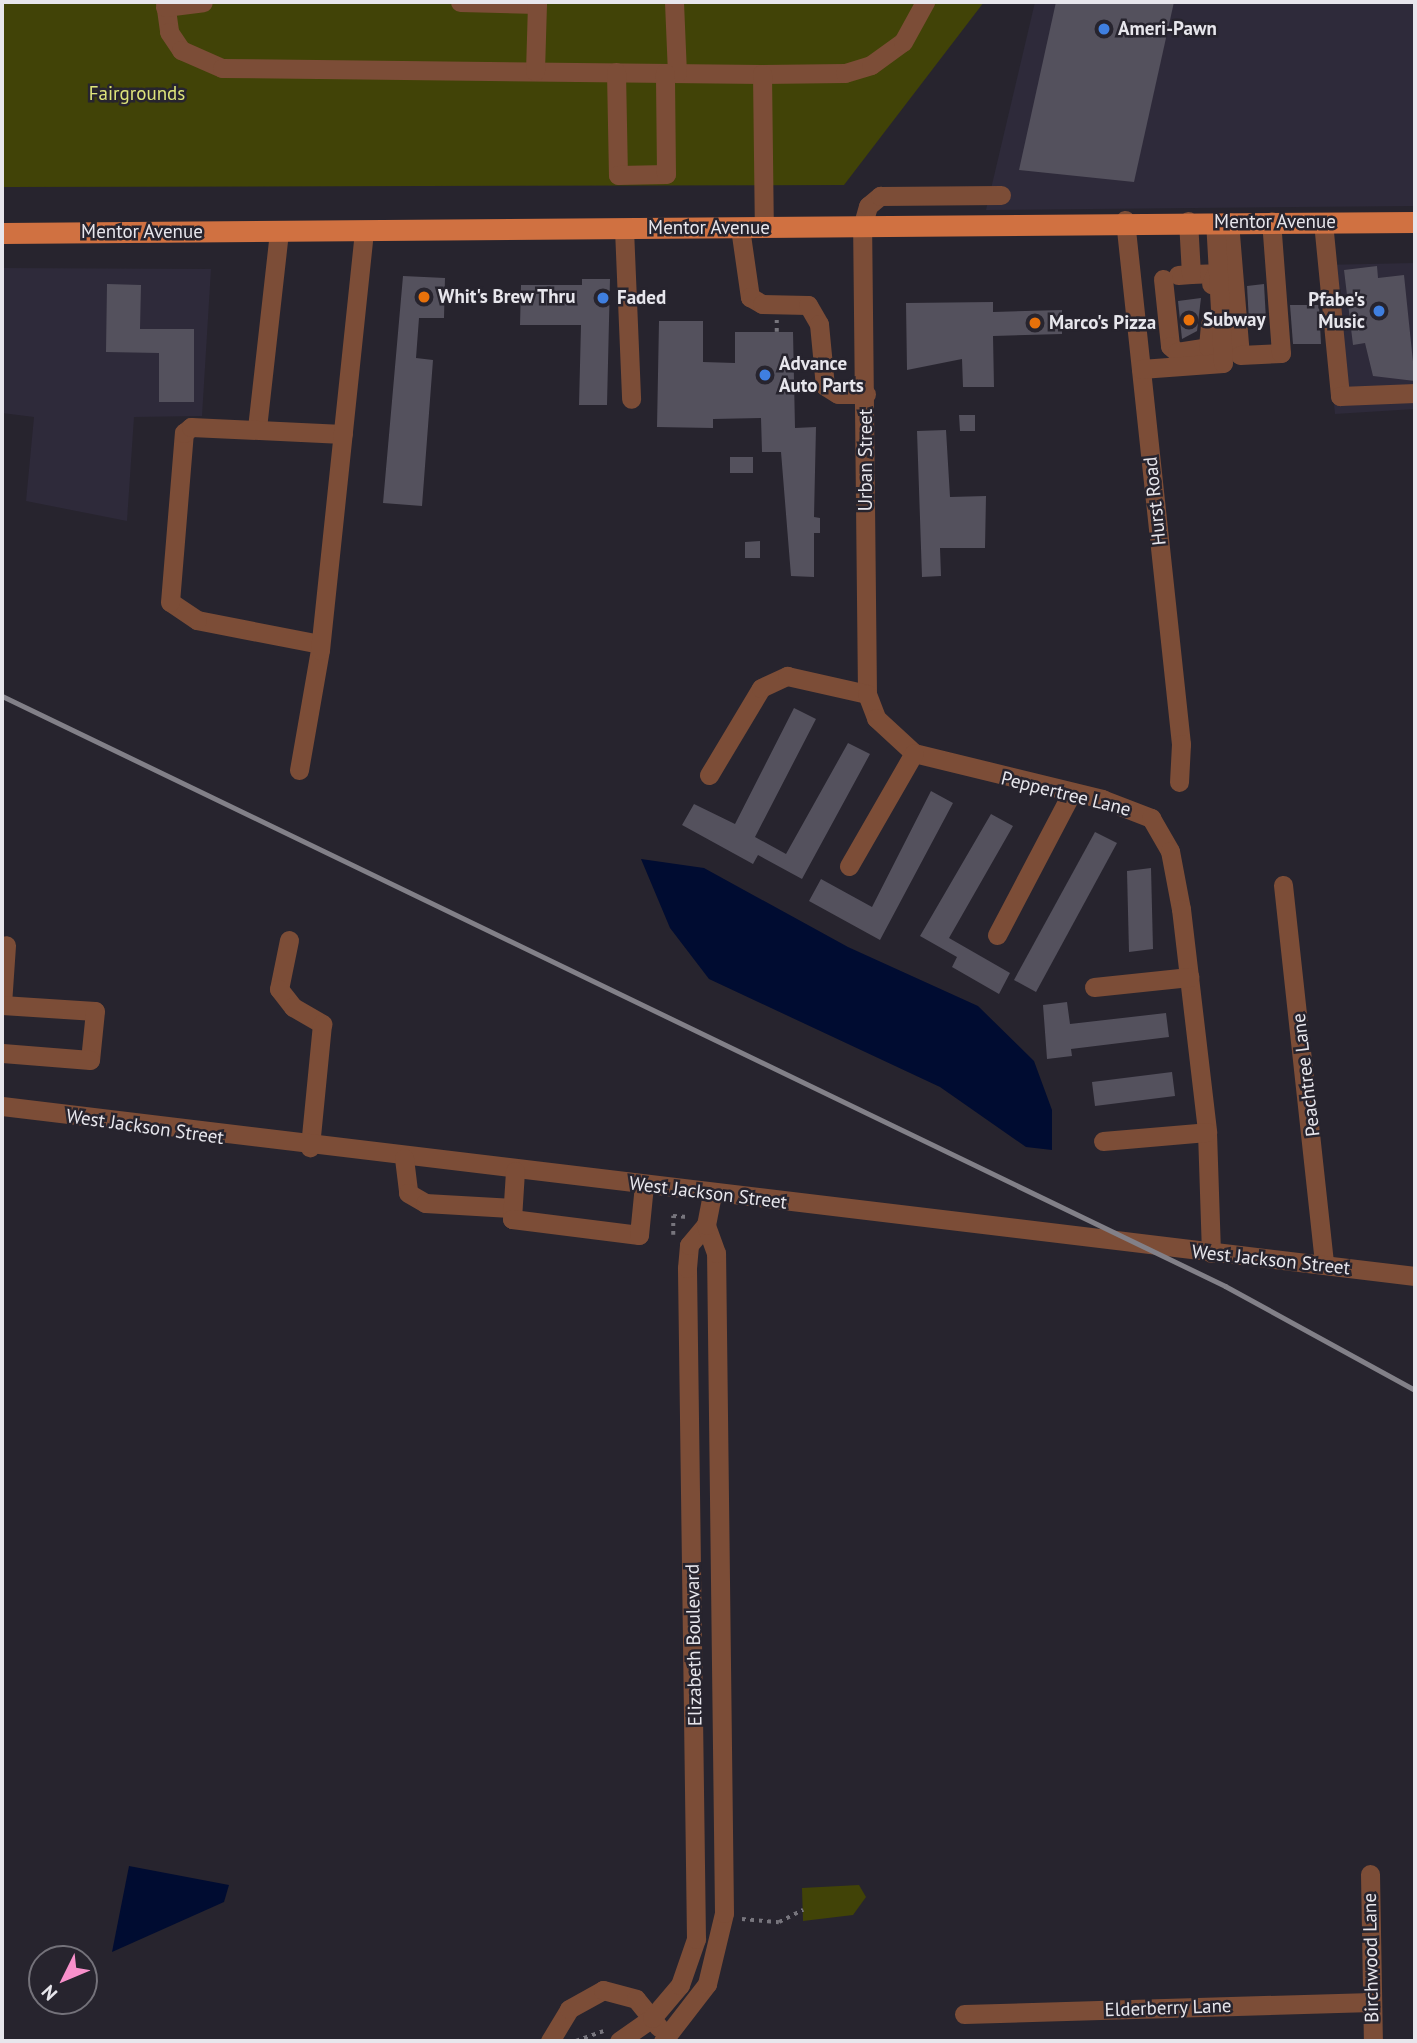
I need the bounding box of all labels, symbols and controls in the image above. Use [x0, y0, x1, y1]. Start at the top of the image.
place label: Ameri-Pawn [1118, 18, 1217, 40]
marker: Ameri-Pawn [1096, 21, 1112, 37]
park label: Fairgrounds [89, 83, 185, 105]
street label: Mentor Avenue [1214, 211, 1336, 233]
street label: Mentor Avenue [648, 217, 770, 239]
street label: Mentor Avenue [81, 221, 203, 243]
place label: Whit's Brew Thru [438, 286, 577, 308]
place label: Faded [617, 287, 666, 309]
marker: Whit's Brew Thru [416, 289, 432, 305]
place label: Pfabe's Music [1308, 289, 1365, 333]
marker: Faded [595, 290, 611, 306]
marker: Pfabe's Music [1371, 303, 1387, 319]
place label: Subway [1203, 309, 1266, 331]
place label: Marco's Pizza [1049, 312, 1156, 334]
marker: Subway [1181, 312, 1197, 328]
marker: Marco's Pizza [1027, 315, 1043, 331]
place label: Advance Auto Parts [779, 353, 864, 397]
marker: Advance Auto Parts [757, 367, 773, 383]
street label: Urban Street [855, 409, 877, 511]
street label: Hurst Road [1139, 455, 1171, 547]
street label: Peppertree Lane [999, 767, 1133, 821]
street label: Peachtree Lane [1287, 1012, 1325, 1138]
street label: West Jackson Street [65, 1105, 225, 1149]
street label: West Jackson Street [628, 1172, 788, 1214]
street label: West Jackson Street [1191, 1240, 1351, 1280]
street label: Elizabeth Boulevard [681, 1564, 707, 1726]
street label: Birchwood Lane [1358, 1893, 1384, 2023]
north arrow [28, 1945, 98, 2015]
text: N [36, 1980, 62, 2006]
street label: Elderberry Lane [1104, 1994, 1232, 2022]

